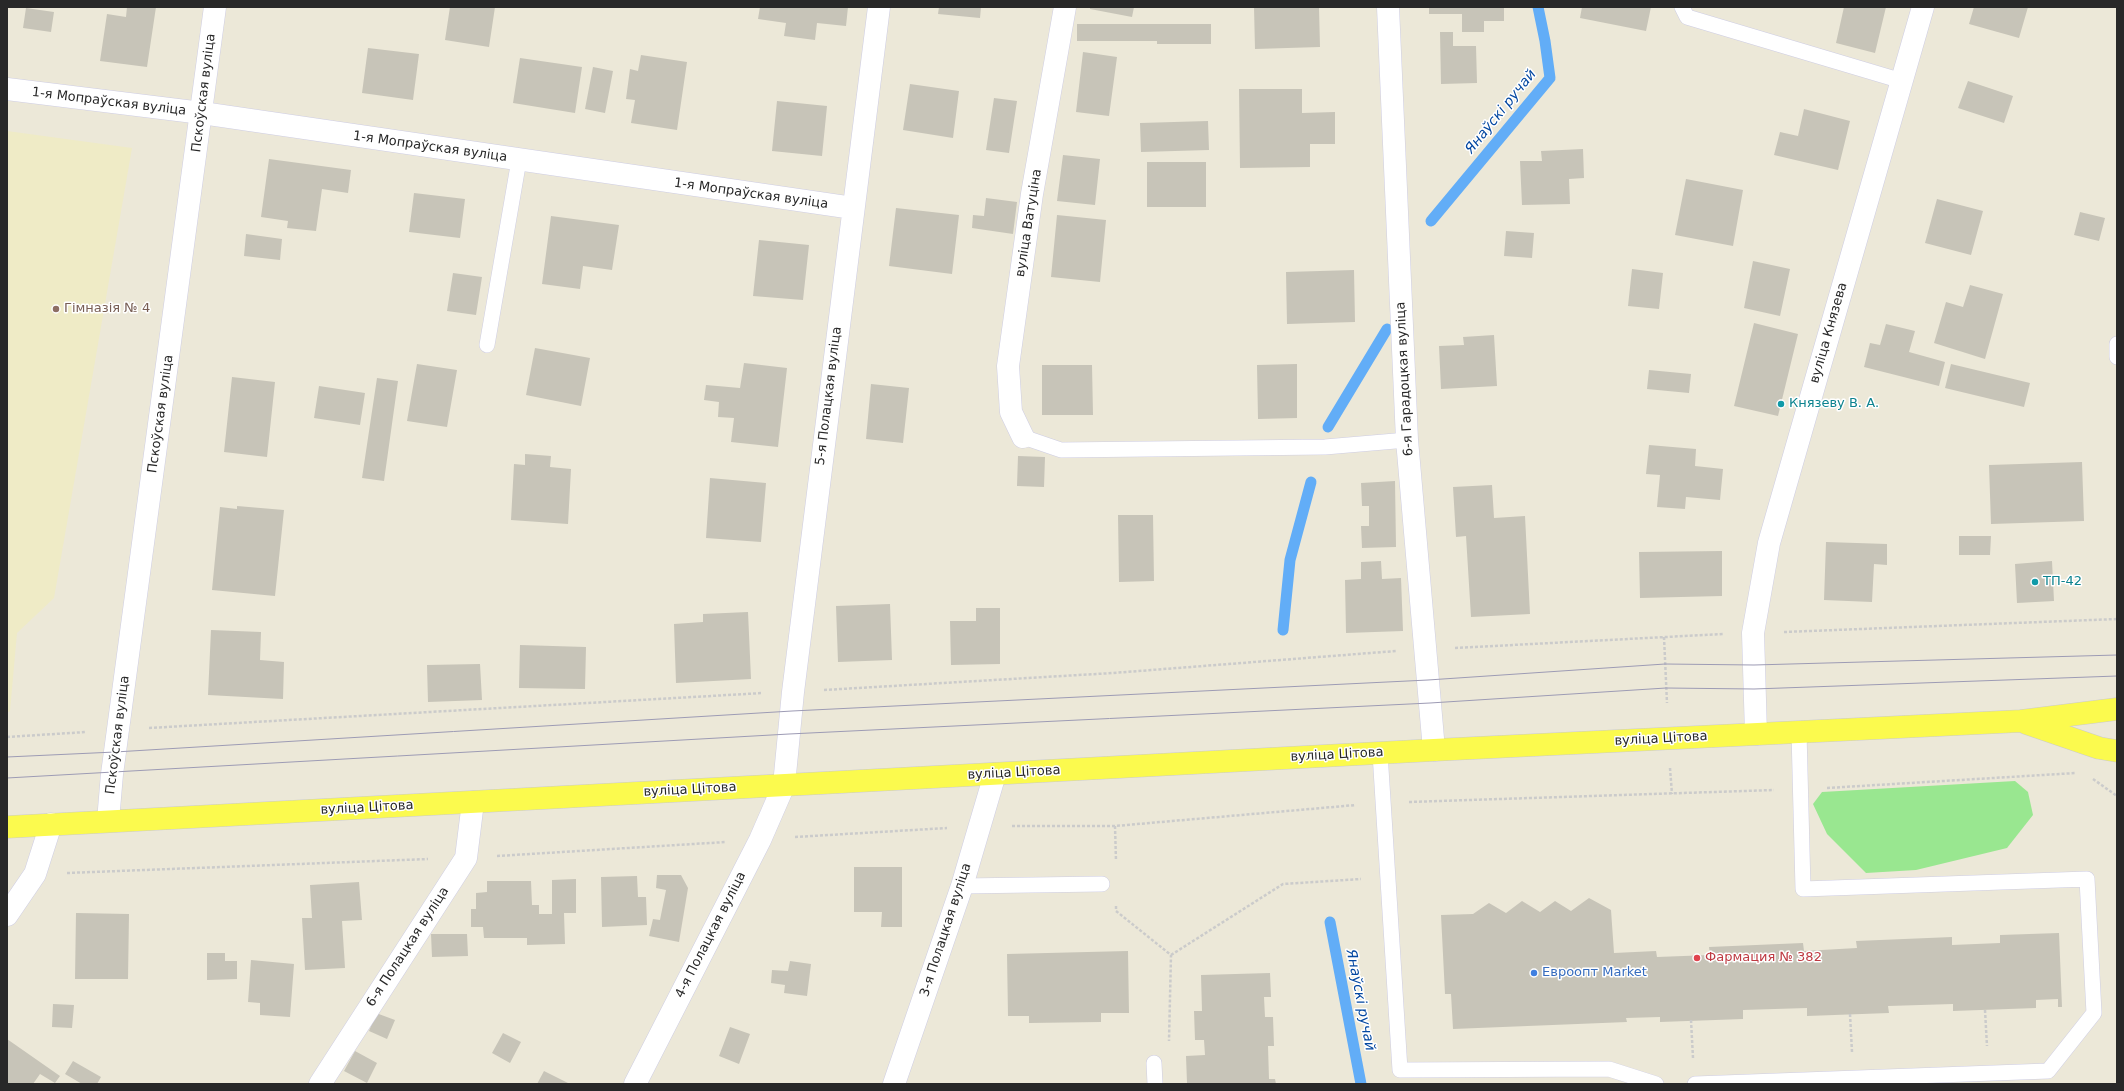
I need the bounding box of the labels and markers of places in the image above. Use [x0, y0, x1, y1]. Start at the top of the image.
place label: Гімназія № 4 [64, 301, 150, 317]
marker: Гімназія № 4 [51, 304, 61, 314]
place label: Князеву В. А. [1789, 396, 1879, 412]
marker: Князеву В. А. [1776, 399, 1786, 409]
place label: ТП-42 [2043, 574, 2082, 590]
marker: ТП-42 [2030, 577, 2040, 587]
place label: Фармация № 382 [1705, 950, 1822, 966]
marker: Фармация № 382 [1692, 953, 1702, 963]
place label: Евроопт Market [1542, 965, 1647, 981]
marker: Евроопт Market [1529, 968, 1539, 978]

